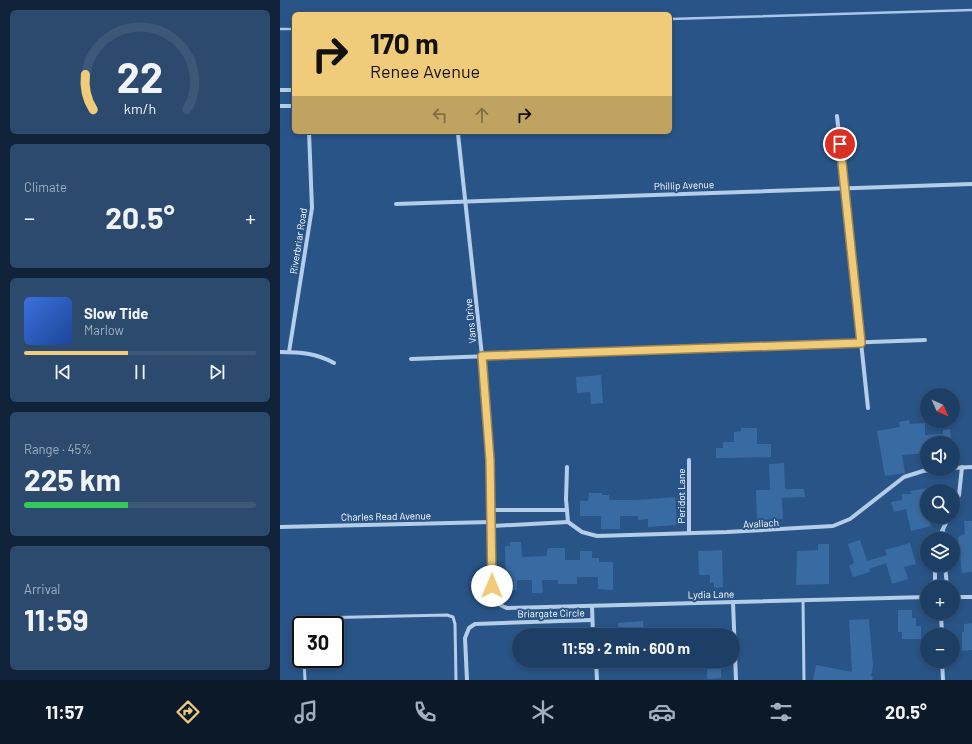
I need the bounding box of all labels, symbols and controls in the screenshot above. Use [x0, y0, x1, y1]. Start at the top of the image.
text: 170 m [370, 26, 439, 60]
icon: right [304, 28, 356, 80]
text: 22 [117, 51, 163, 101]
text: Renee Avenue [370, 60, 480, 82]
text: km/h [124, 100, 156, 117]
icon: left [429, 104, 451, 126]
icon: ahead [471, 104, 493, 126]
icon: right [513, 104, 535, 126]
pin [823, 127, 857, 161]
icon: arrive [829, 133, 851, 155]
street label: Phillip Avenue [654, 178, 714, 192]
text: Climate [24, 179, 67, 195]
text: 20.5° [105, 199, 175, 235]
text: − [24, 204, 35, 230]
text: + [245, 204, 256, 230]
street label: Riverbriar Road [287, 207, 309, 275]
street label: Vans Drive [462, 298, 478, 344]
text: Slow Tide [84, 304, 148, 322]
text: Marlow [84, 322, 124, 338]
icon: previous [52, 361, 74, 383]
icon: pause [129, 361, 151, 383]
icon: next [206, 361, 228, 383]
north arrow [920, 388, 960, 428]
map controls [920, 388, 960, 668]
button: sound [920, 436, 960, 476]
text: Range · 45% [24, 441, 92, 457]
text: 225 km [24, 461, 121, 497]
street label: Peridot Lane [675, 468, 687, 524]
button: search [920, 484, 960, 524]
street label: Charles Read Avenue [341, 509, 431, 523]
street label: Avallach [743, 516, 779, 530]
button: layers [920, 532, 960, 572]
position arrow [471, 565, 513, 607]
button: + [920, 580, 960, 620]
text: Arrival [24, 581, 60, 597]
street label: Lydia Lane [688, 588, 734, 600]
text: 11:59 [24, 601, 88, 637]
street label: Briargate Circle [517, 606, 585, 620]
speed limit sign: 30 [292, 616, 344, 668]
button: − [920, 628, 960, 668]
text: 11:59 · 2 min · 600 m [562, 639, 690, 657]
icon: directions [174, 698, 202, 726]
icon: music [292, 698, 320, 726]
icon: phone [411, 698, 439, 726]
icon: climate [529, 698, 557, 726]
icon: car [648, 698, 676, 726]
icon: filters [767, 698, 795, 726]
text: 11:57 [45, 701, 83, 723]
text: 20.5° [885, 701, 927, 723]

